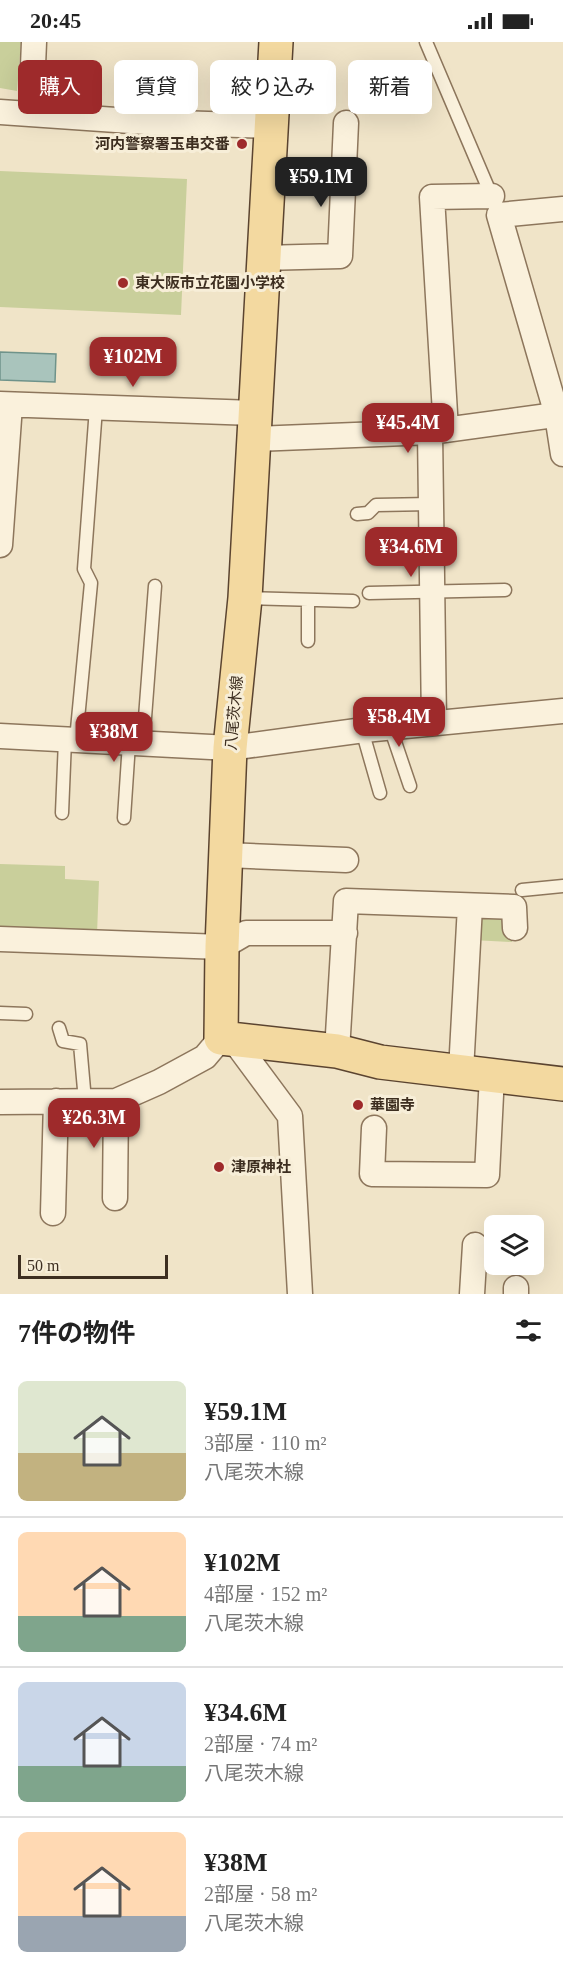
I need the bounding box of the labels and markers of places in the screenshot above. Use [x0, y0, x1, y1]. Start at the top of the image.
place label: 河内警察署玉串交番 [95, 136, 230, 152]
marker: 河内警察署玉串交番 [235, 137, 249, 151]
pin: ¥59.1M [272, 157, 370, 208]
place label: 東大阪市立花園小学校 [135, 275, 285, 291]
marker: 東大阪市立花園小学校 [116, 276, 130, 290]
pin: ¥102M [91, 337, 175, 388]
pin: ¥45.4M [359, 403, 457, 454]
pin: ¥34.6M [362, 527, 460, 578]
pin: ¥58.4M [350, 697, 448, 748]
pin: ¥38M [78, 712, 150, 763]
place label: 華園寺 [370, 1097, 415, 1113]
pin: ¥26.3M [45, 1098, 143, 1149]
marker: 華園寺 [351, 1098, 365, 1112]
place label: 津原神社 [231, 1158, 291, 1175]
marker: 津原神社 [212, 1160, 226, 1174]

